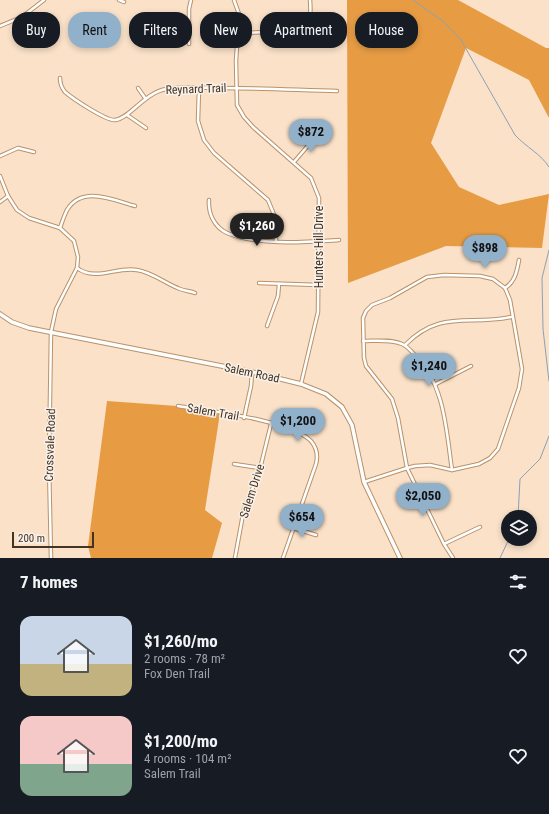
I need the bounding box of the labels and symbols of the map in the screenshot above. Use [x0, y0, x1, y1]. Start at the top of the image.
street label: Reynard Trail [165, 81, 227, 97]
pin: $872 [287, 119, 335, 153]
street label: Hunters Hill Drive [312, 205, 326, 288]
pin: $1,260 [224, 213, 290, 247]
pin: $898 [461, 235, 509, 269]
pin: $1,240 [396, 353, 462, 387]
street label: Salem Road [223, 360, 281, 386]
street label: Salem Trail [186, 401, 240, 423]
street label: Crossvale Road [42, 408, 58, 482]
pin: $1,200 [265, 408, 331, 442]
street label: Salem Drive [237, 462, 267, 520]
pin: $2,050 [390, 483, 456, 517]
pin: $654 [278, 504, 326, 538]
scale bar [12, 530, 94, 549]

